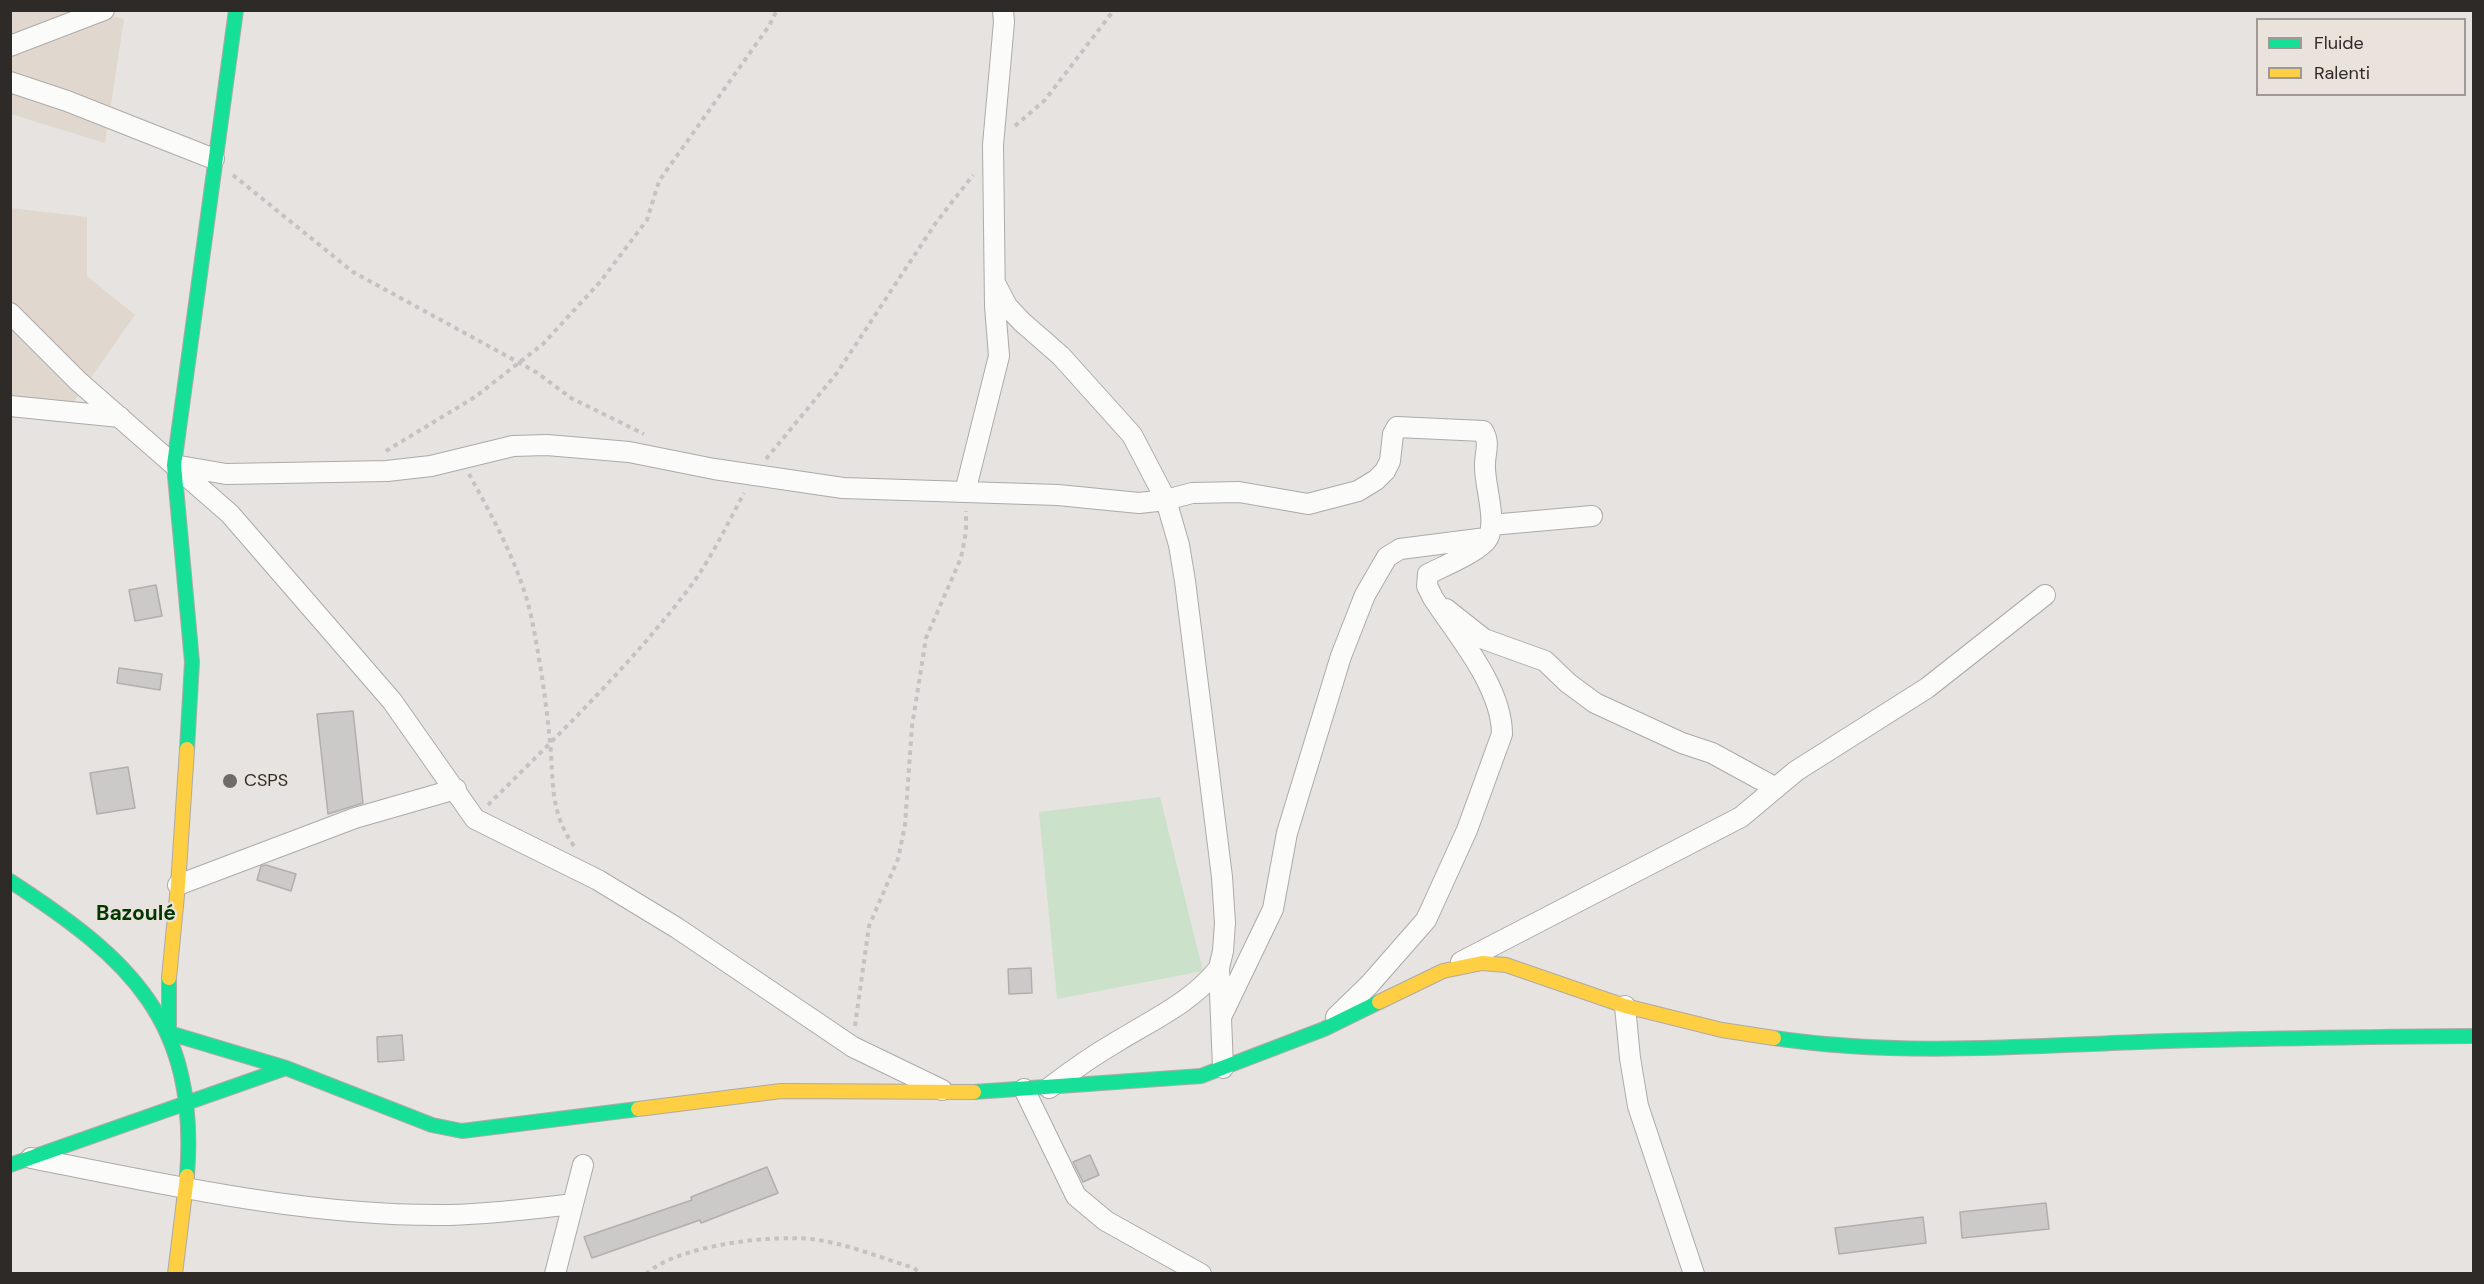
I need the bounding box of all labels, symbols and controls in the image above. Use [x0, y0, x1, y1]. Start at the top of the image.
legend [2256, 18, 2466, 96]
text: Fluide [2314, 31, 2364, 55]
text: Ralenti [2314, 61, 2370, 85]
place label: CSPS [244, 770, 288, 792]
marker: CSPS [221, 772, 239, 790]
district label: Bazoulé [96, 901, 176, 927]

